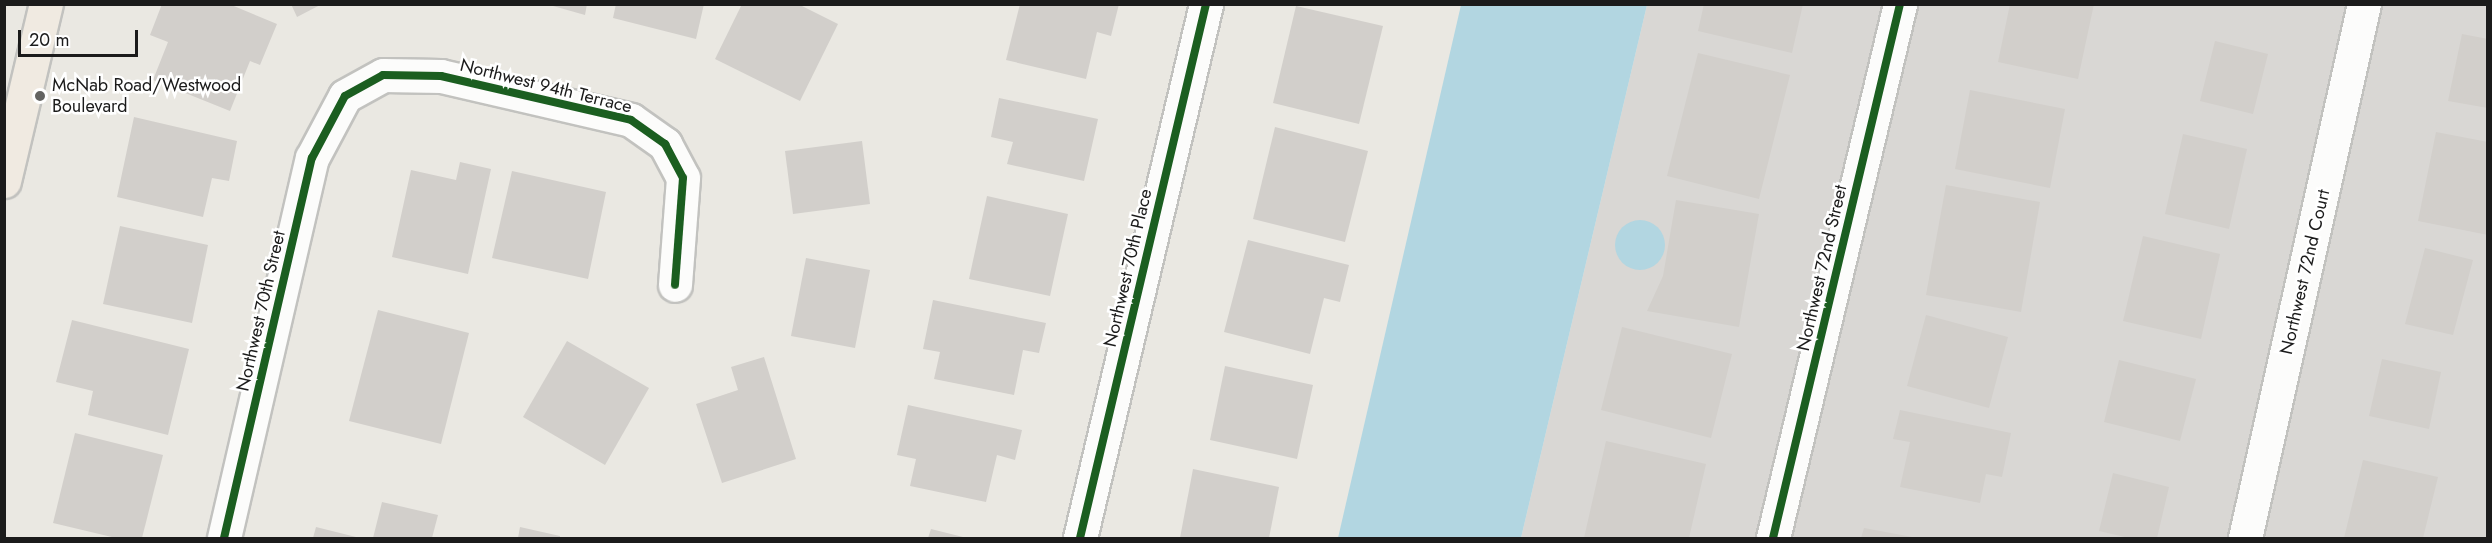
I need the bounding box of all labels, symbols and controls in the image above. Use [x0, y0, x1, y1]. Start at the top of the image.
scale bar [21, 18, 141, 56]
text: 20 m [29, 27, 69, 53]
street label: Northwest 94th Terrace [458, 54, 634, 118]
place label: McNab Road/Westwood Boulevard [52, 75, 241, 118]
marker: McNab Road/Westwood Boulevard [33, 89, 47, 103]
street label: Northwest 72nd Street [1792, 183, 1852, 353]
street label: Northwest 70th Place [1099, 187, 1157, 349]
street label: Northwest 72nd Court [2275, 187, 2335, 357]
street label: Northwest 70th Street [232, 229, 290, 393]

